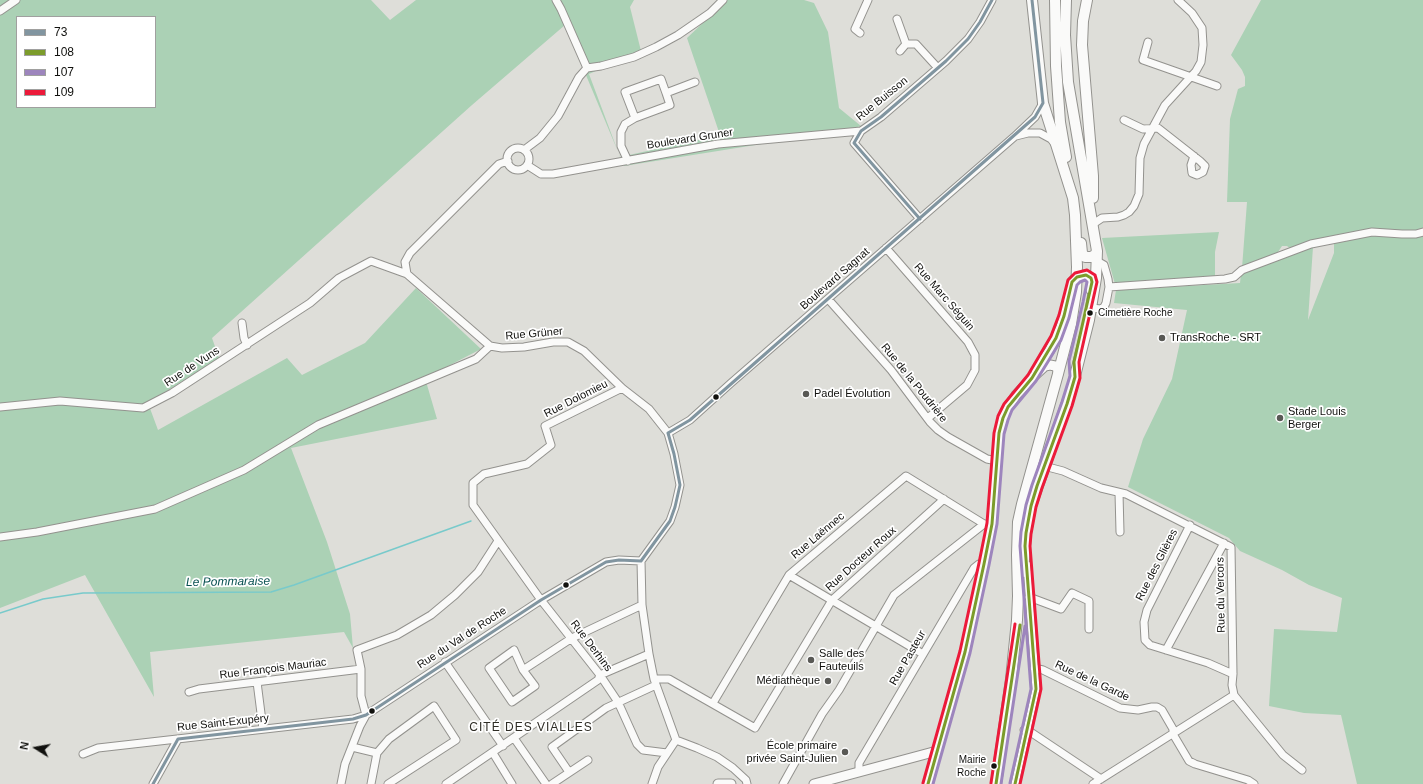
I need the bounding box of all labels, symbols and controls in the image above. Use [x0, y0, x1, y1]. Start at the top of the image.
legend [16, 16, 156, 108]
text: 73 [54, 25, 67, 39]
text: 108 [54, 45, 74, 59]
text: 107 [54, 65, 74, 79]
street label: Rue Buisson [854, 74, 910, 124]
text: 109 [54, 85, 74, 99]
street label: Boulevard Gruner [646, 126, 734, 152]
street label: Boulevard Sagnat [798, 245, 872, 313]
street label: Rue Marc Séguin [911, 261, 977, 333]
place label: Cimetière Roche [1098, 307, 1172, 319]
marker: Cimetière Roche [1085, 308, 1095, 318]
street label: Rue Grüner [505, 325, 563, 343]
place label: TransRoche - SRT [1170, 331, 1261, 345]
marker: TransRoche - SRT [1157, 333, 1167, 343]
street label: Rue de la Poudrière [878, 341, 950, 425]
street label: Rue de Vuns [162, 344, 222, 390]
street label: Rue Dolomieu [542, 377, 610, 421]
place label: Padel Évolution [814, 387, 890, 401]
marker: Padel Évolution [801, 389, 811, 399]
unlabelled marker [711, 392, 721, 402]
place label: Stade Louis Berger [1288, 405, 1346, 431]
marker: Stade Louis Berger [1275, 413, 1285, 423]
street label: Rue Laënnec [789, 510, 847, 562]
street label: Rue Docteur Roux [823, 524, 899, 594]
street label: Rue des Glières [1133, 527, 1181, 603]
street label: Rue du Vercors [1214, 557, 1228, 633]
water label: Le Pommaraise [186, 574, 270, 590]
unlabelled marker [561, 580, 571, 590]
street label: Rue du Val de Roche [415, 604, 509, 672]
street label: Rue Derhins [567, 618, 615, 674]
street label: Rue Pasteur [887, 628, 929, 688]
place label: Salle des Fauteuils [819, 647, 864, 673]
marker: Salle des Fauteuils [806, 655, 816, 665]
street label: Rue François Mauriac [219, 656, 327, 682]
street label: Rue de la Garde [1053, 658, 1131, 704]
place label: Médiathèque [756, 674, 820, 688]
marker: Médiathèque [823, 676, 833, 686]
unlabelled marker [367, 706, 377, 716]
street label: Rue Saint-Exupéry [176, 712, 270, 734]
district label: CITÉ DES VIALLES [469, 721, 593, 735]
north arrow [16, 728, 56, 768]
place label: École primaire privée Saint-Julien [747, 739, 837, 765]
text: N [18, 741, 31, 751]
marker: École primaire privée Saint-Julien [840, 747, 850, 757]
place label: Mairie Roche [957, 754, 986, 778]
marker: Mairie Roche [989, 761, 999, 771]

